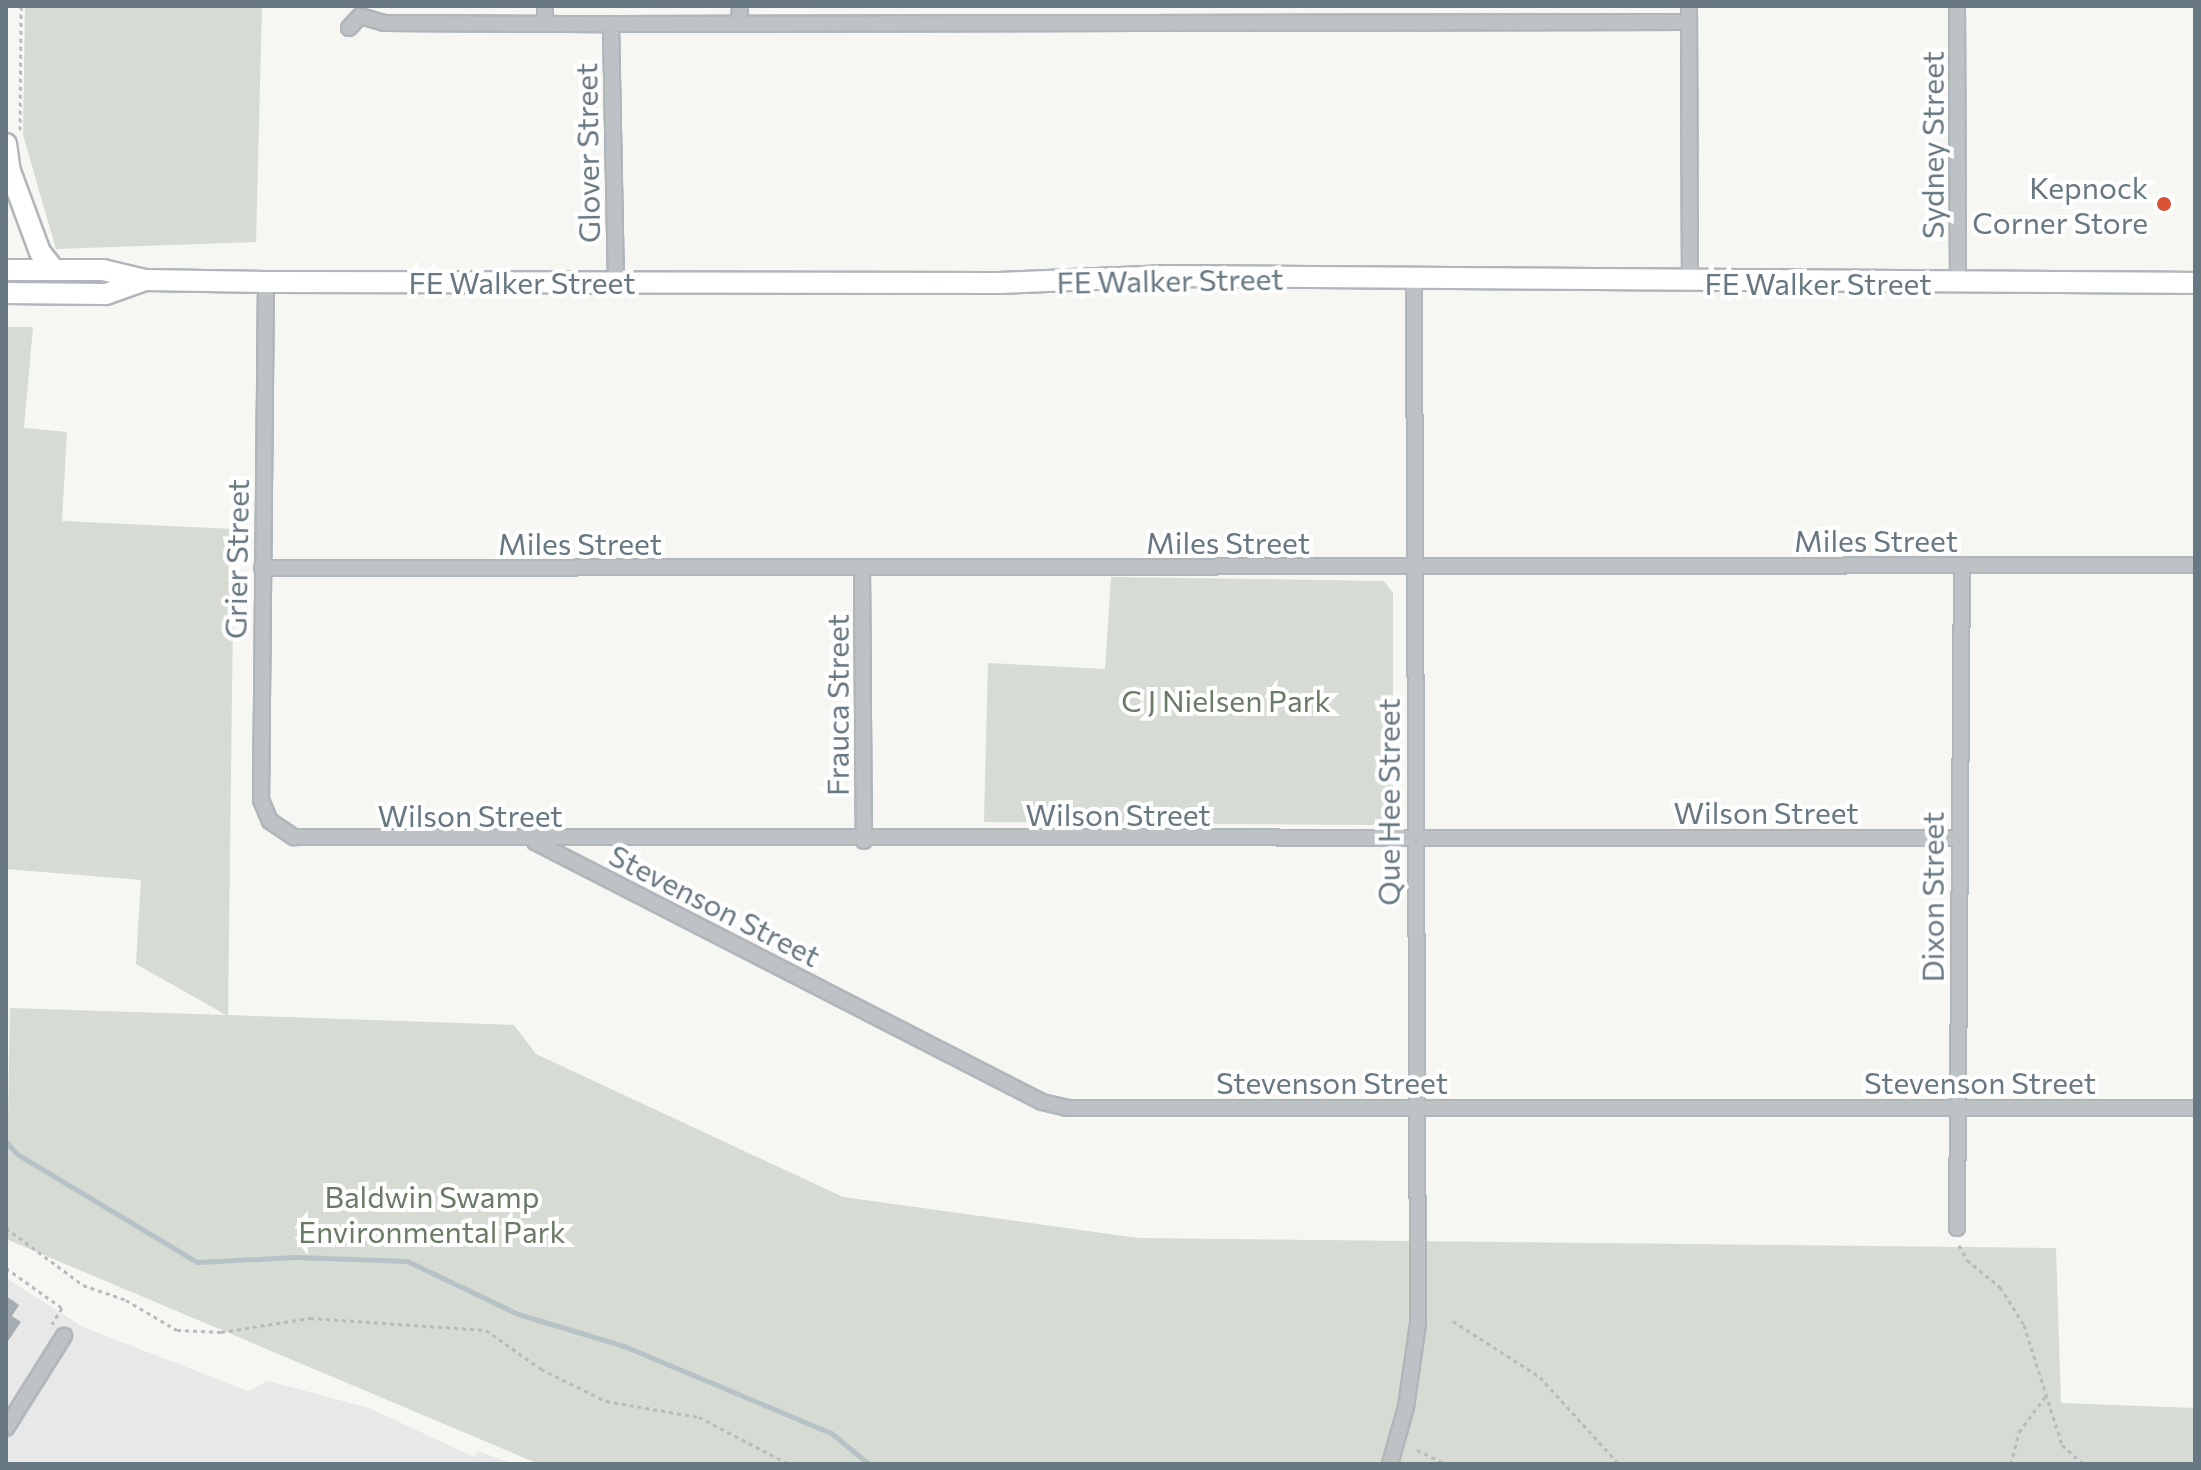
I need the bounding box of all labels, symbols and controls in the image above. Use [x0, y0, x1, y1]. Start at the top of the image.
street label: Sydney Street [1914, 51, 1950, 239]
street label: Glover Street [567, 63, 607, 243]
place label: Kepnock Corner Store [1972, 169, 2148, 240]
marker: Kepnock Corner Store [2155, 195, 2173, 213]
street label: FE Walker Street [1056, 260, 1284, 300]
street label: FE Walker Street [408, 264, 636, 300]
street label: FE Walker Street [1704, 265, 1932, 301]
street label: Grier Street [217, 479, 255, 639]
street label: Miles Street [1794, 522, 1958, 558]
street label: Miles Street [1146, 524, 1310, 560]
street label: Miles Street [498, 525, 662, 561]
street label: Frauca Street [819, 614, 855, 796]
park label: C J Nielsen Park [1121, 682, 1331, 718]
street label: Que Hee Street [1370, 698, 1406, 906]
street label: Wilson Street [1673, 794, 1859, 830]
street label: Wilson Street [1025, 796, 1211, 832]
street label: Wilson Street [377, 797, 563, 833]
street label: Dixon Street [1914, 812, 1950, 982]
street label: Stevenson Street [603, 836, 827, 974]
street label: Stevenson Street [1216, 1064, 1448, 1100]
street label: Stevenson Street [1864, 1064, 2096, 1100]
park label: Baldwin Swamp Environmental Park [298, 1178, 566, 1248]

